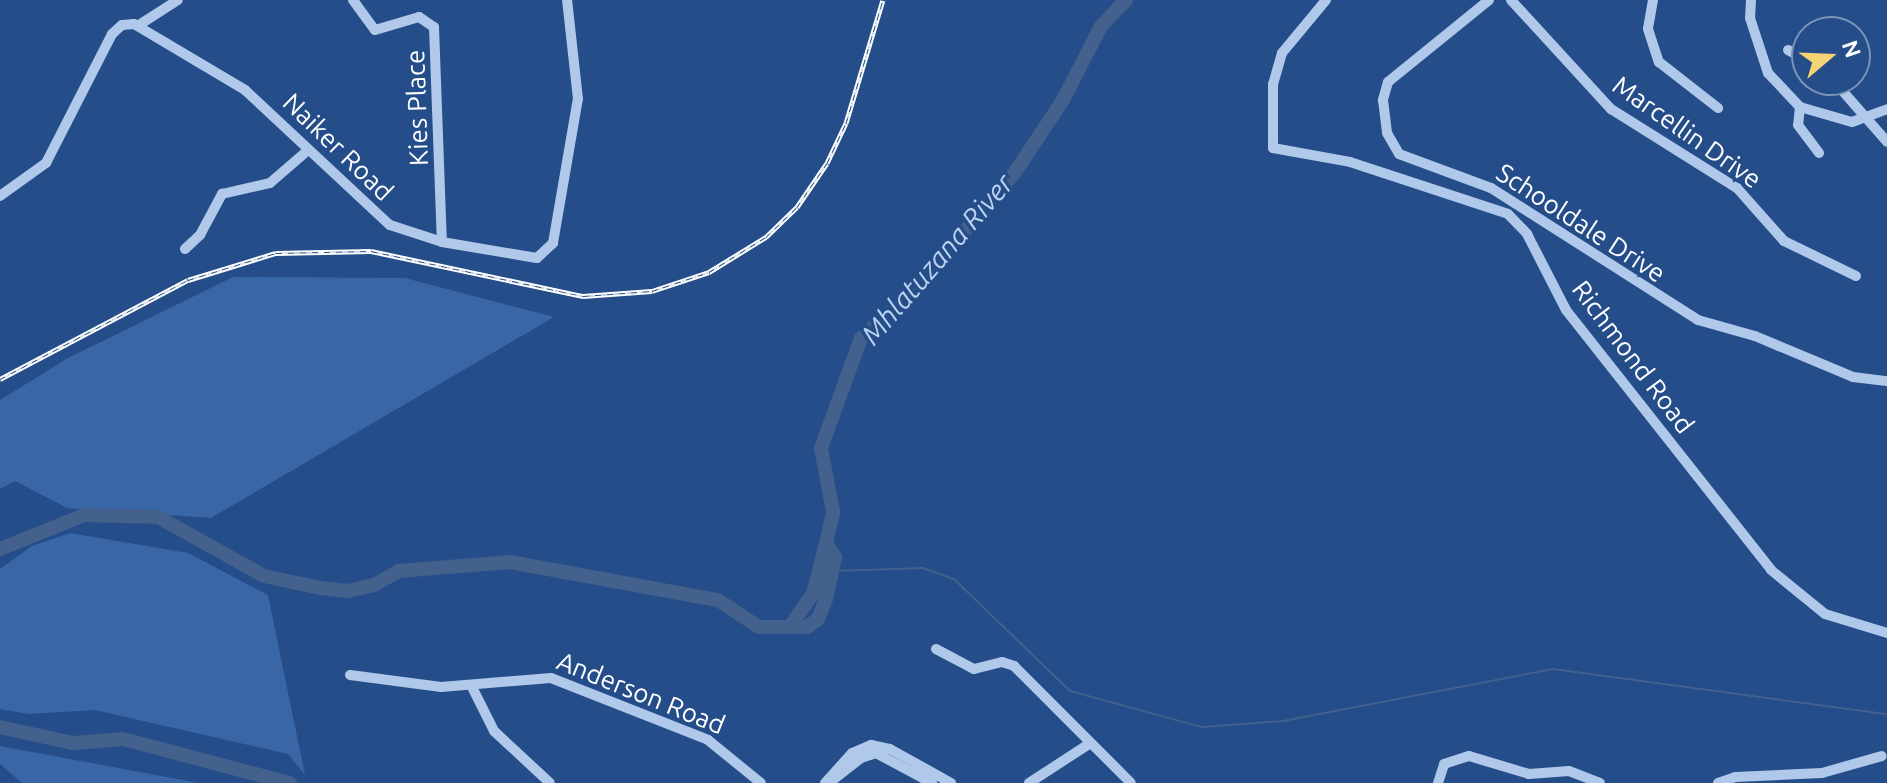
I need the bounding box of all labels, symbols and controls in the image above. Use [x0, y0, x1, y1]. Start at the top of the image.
north arrow [1791, 16, 1871, 96]
text: N [1838, 37, 1867, 61]
street label: Kies Place [399, 49, 435, 167]
street label: Marcellin Drive [1607, 69, 1767, 195]
street label: Naiker Road [276, 87, 400, 207]
street label: Schooldale Drive [1491, 157, 1671, 289]
water label: Mhlatuzana River [854, 167, 1020, 351]
street label: Richmond Road [1565, 275, 1701, 439]
street label: Anderson Road [552, 645, 730, 741]

